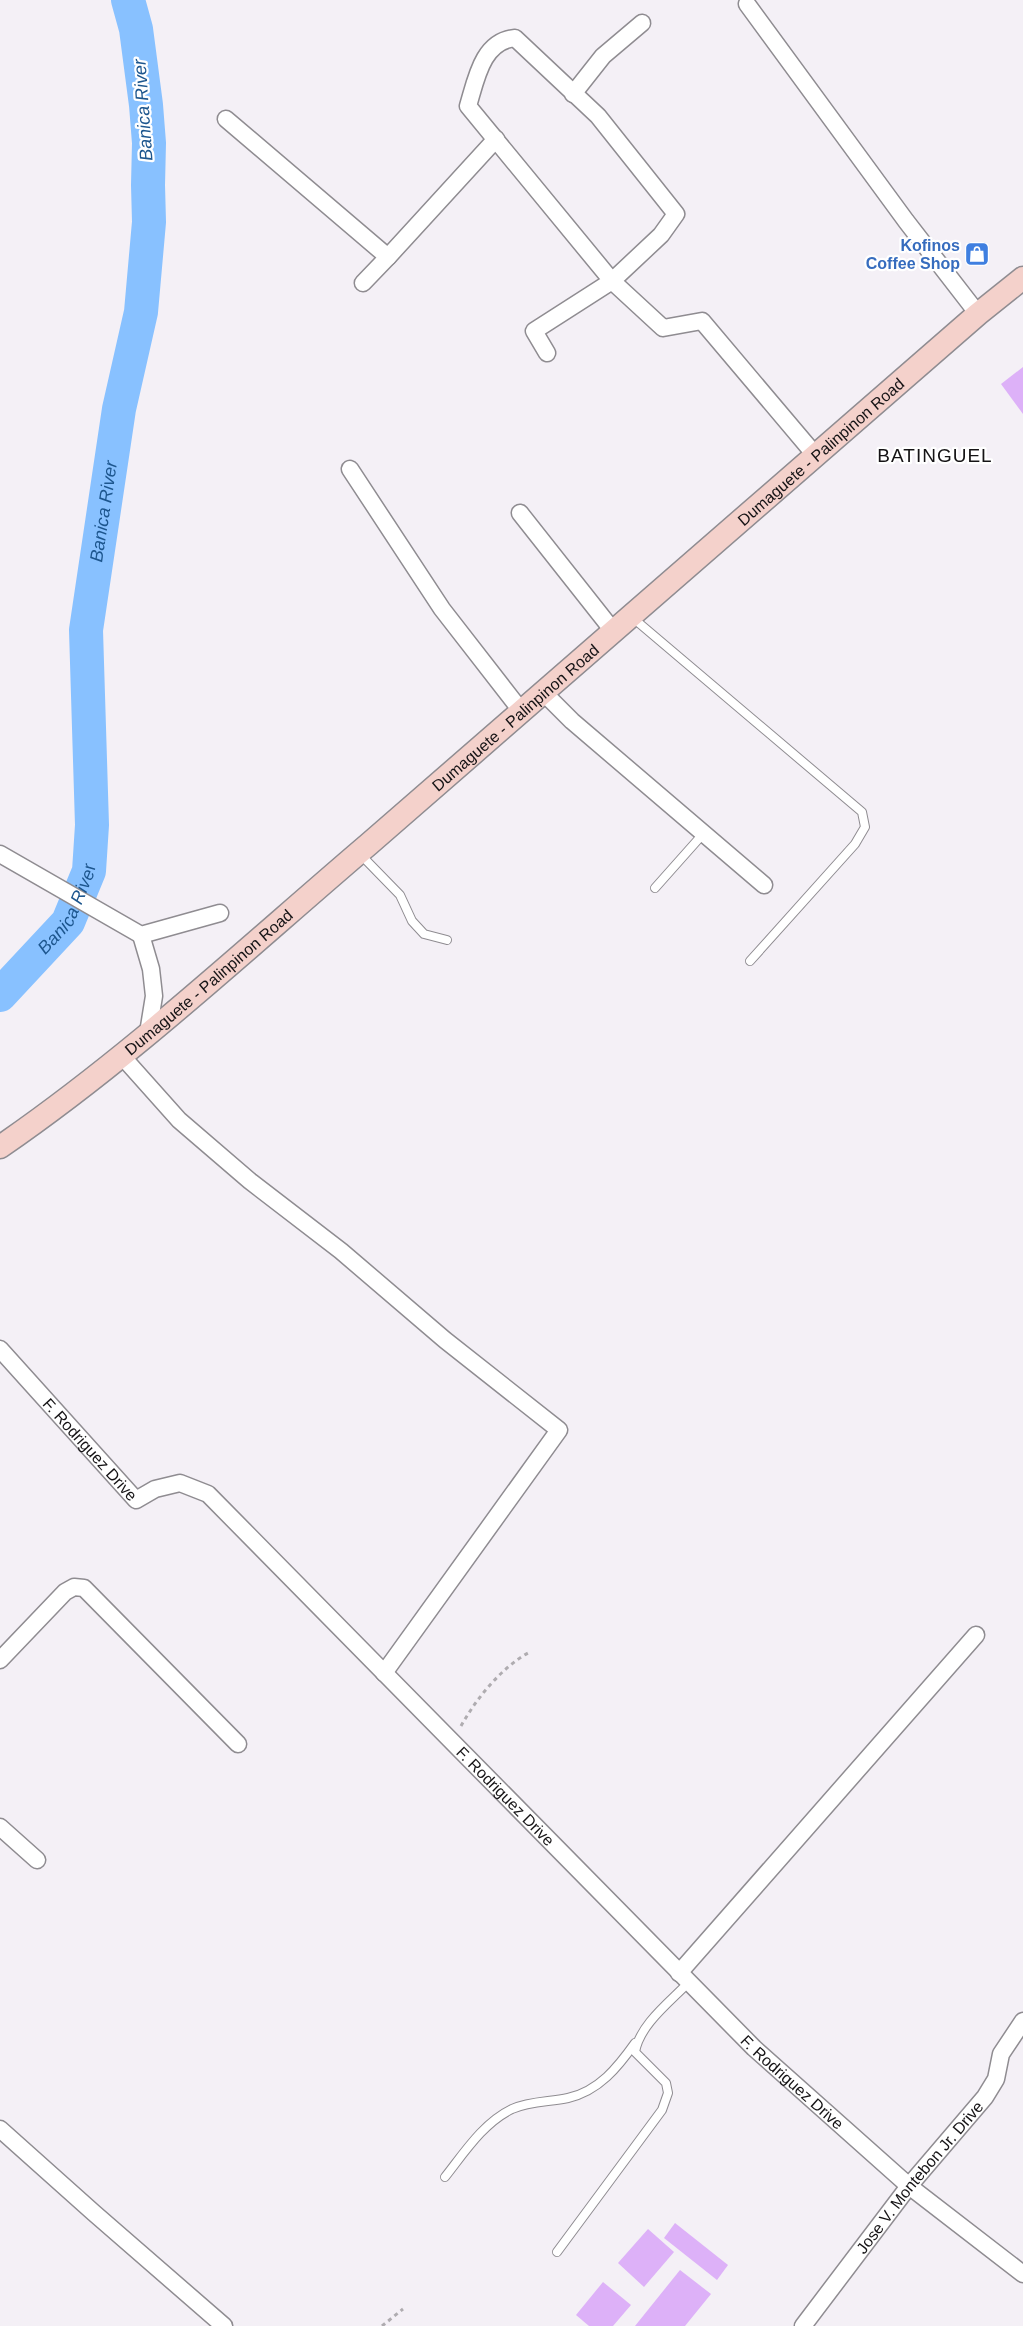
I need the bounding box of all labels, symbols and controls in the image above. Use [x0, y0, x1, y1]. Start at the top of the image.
water label: Banica River [129, 57, 157, 162]
place label: Kofinos Coffee Shop [866, 237, 960, 272]
shop icon: Kofinos Coffee Shop [964, 241, 990, 267]
street label: Dumaguete - Palinpinon Road [734, 375, 907, 529]
district label: BATINGUEL [877, 445, 993, 466]
water label: Banica River [86, 458, 121, 563]
street label: Dumaguete - Palinpinon Road [429, 641, 602, 794]
water label: Banica River [34, 862, 100, 958]
street label: Dumaguete - Palinpinon Road [121, 906, 296, 1058]
street label: F. Rodriguez Drive [40, 1395, 141, 1504]
street label: F. Rodriguez Drive [453, 1743, 558, 1849]
street label: F. Rodriguez Drive [738, 2032, 847, 2132]
street label: Jose V. Montebon Jr. Drive [853, 2098, 986, 2256]

